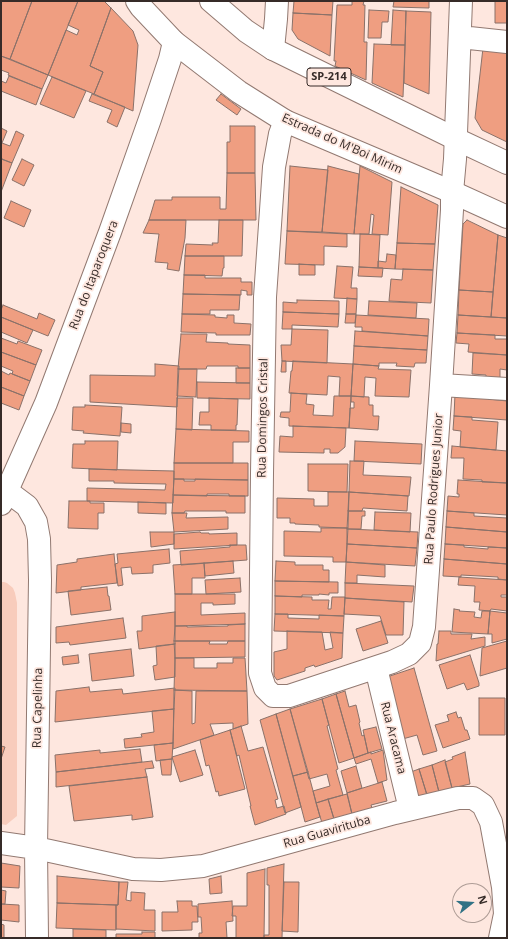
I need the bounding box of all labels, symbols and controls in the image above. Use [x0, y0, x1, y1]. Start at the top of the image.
road number: SP-214 [307, 68, 351, 86]
street label: Estrada do M'Boi Mirim [279, 111, 405, 177]
street label: Rua do Itaparoquera [67, 218, 121, 332]
street label: Rua Domingos Cristal [255, 358, 271, 478]
street label: Rua Paulo Rodrigues Junior [422, 413, 446, 565]
street label: Rua Capelinha [30, 668, 46, 748]
street label: Rua Aracama [377, 700, 409, 776]
street label: Rua Guavirituba [282, 813, 372, 851]
north arrow [452, 883, 492, 923]
text: N [475, 893, 491, 906]

